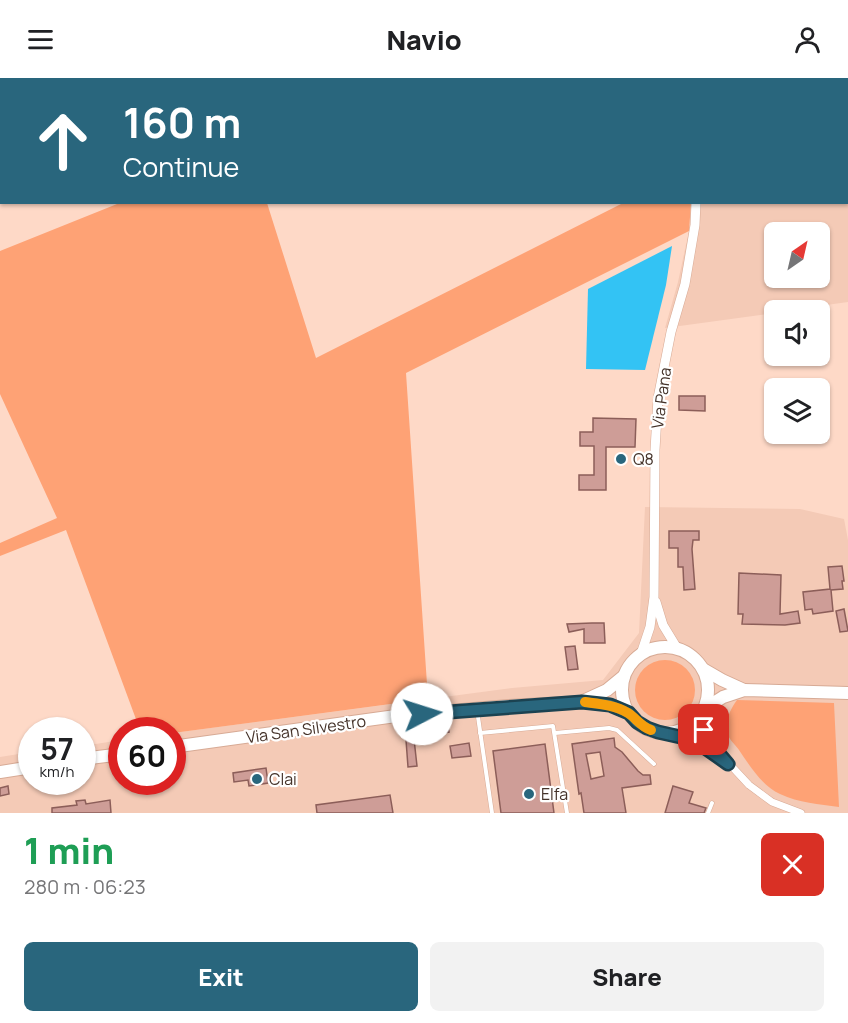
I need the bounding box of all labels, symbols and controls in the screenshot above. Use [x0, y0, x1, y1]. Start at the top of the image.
text: Navio [386, 21, 462, 58]
icon: menu [24, 23, 57, 56]
icon: person [791, 23, 824, 56]
text: 160 m [123, 93, 241, 151]
icon: ahead [24, 102, 102, 180]
text: Continue [123, 148, 239, 185]
north arrow [764, 222, 830, 288]
map controls [764, 222, 830, 444]
button: sound [764, 300, 830, 366]
street label: Via Pana [646, 366, 676, 430]
button: layers [764, 378, 830, 444]
place label: Q8 [633, 448, 654, 470]
marker: Q8 [614, 452, 628, 466]
position arrow [390, 682, 454, 746]
pin [678, 704, 729, 755]
street label: Via San Silvestro [245, 710, 367, 748]
icon: arrive [687, 713, 720, 746]
speed limit sign: 60 [108, 717, 186, 795]
text: 57 [40, 728, 74, 769]
text: km/h [40, 761, 74, 782]
place label: Clai [269, 768, 297, 790]
marker: Clai [250, 772, 264, 786]
place label: Elfa [541, 783, 568, 805]
marker: Elfa [522, 787, 536, 801]
text: 1 min [24, 826, 114, 875]
button: close [761, 833, 824, 896]
text: 280 m · 06:23 [24, 873, 146, 900]
button: Exit [24, 942, 418, 1011]
button: Share [430, 942, 824, 1011]

